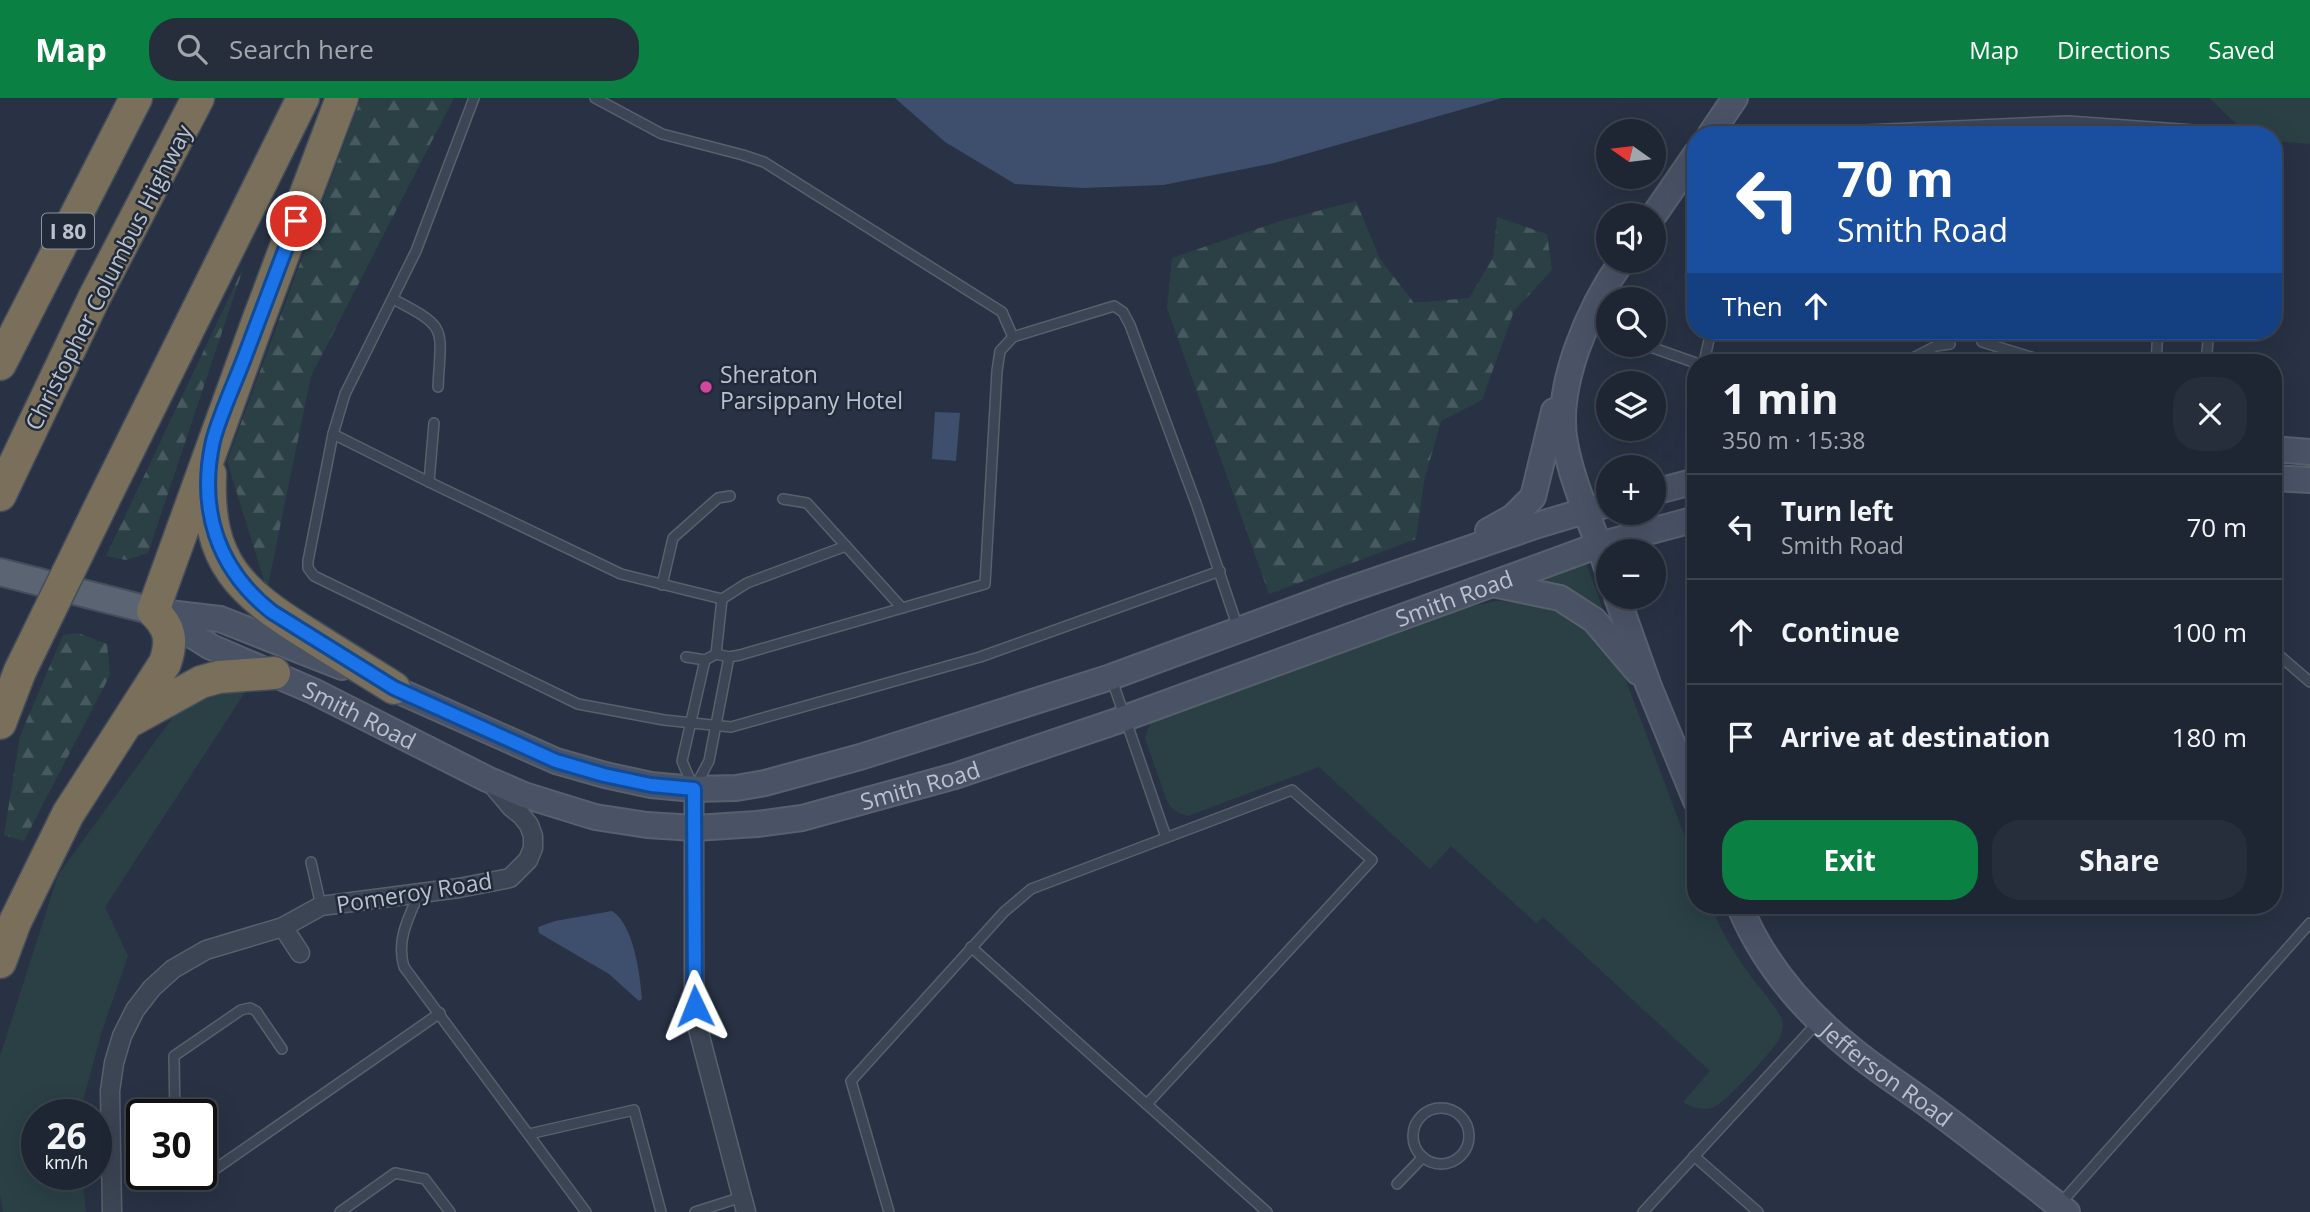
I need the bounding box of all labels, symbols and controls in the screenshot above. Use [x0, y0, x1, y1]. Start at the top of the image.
search box [149, 18, 639, 81]
text: Map [35, 27, 107, 72]
icon: search [173, 30, 211, 68]
text: Search here [229, 31, 374, 67]
text: Map [1969, 33, 2019, 66]
text: Directions [2057, 33, 2170, 66]
text: Saved [2208, 33, 2275, 66]
street label: Christopher Columbus Highway [17, 118, 200, 435]
north arrow [1596, 119, 1666, 189]
map controls [1596, 119, 1666, 609]
text: 70 m [1837, 145, 1954, 211]
icon: left [1722, 154, 1813, 245]
pin [266, 191, 326, 251]
icon: arrive [277, 202, 315, 240]
button: sound [1596, 203, 1666, 273]
text: Smith Road [1837, 208, 2008, 251]
road number: I 80 [42, 214, 94, 248]
button: search [1596, 287, 1666, 357]
icon: ahead [1797, 287, 1835, 325]
text: Then [1722, 288, 1783, 324]
place label: Sheraton Parsippany Hotel [720, 358, 903, 416]
text: 1 min [1722, 369, 1839, 426]
button: layers [1596, 371, 1666, 441]
button: close [2173, 377, 2247, 451]
marker: Sheraton Parsippany Hotel [698, 379, 714, 395]
text: 350 m · 15:38 [1722, 424, 1865, 456]
button: + [1596, 455, 1666, 525]
text: Turn left [1781, 493, 1893, 529]
icon: left [1722, 508, 1760, 546]
text: 70 m [2186, 509, 2247, 545]
text: Smith Road [1781, 529, 1904, 561]
button: − [1596, 539, 1666, 609]
street label: Smith Road [1391, 562, 1517, 634]
icon: ahead [1722, 613, 1760, 651]
text: Continue [1781, 614, 1900, 650]
text: 100 m [2172, 614, 2247, 650]
street label: Smith Road [298, 673, 422, 757]
icon: arrive [1722, 718, 1760, 756]
text: Arrive at destination [1781, 719, 2050, 755]
text: 180 m [2172, 719, 2247, 755]
street label: Smith Road [857, 753, 984, 817]
button: Exit [1722, 820, 1978, 900]
button: Share [1992, 820, 2247, 900]
street label: Pomeroy Road [334, 864, 494, 920]
position arrow [658, 969, 732, 1043]
street label: Jefferson Road [1813, 1013, 1959, 1134]
speed limit sign: 30 [126, 1099, 217, 1190]
text: 26 [46, 1112, 87, 1159]
text: km/h [45, 1150, 88, 1174]

